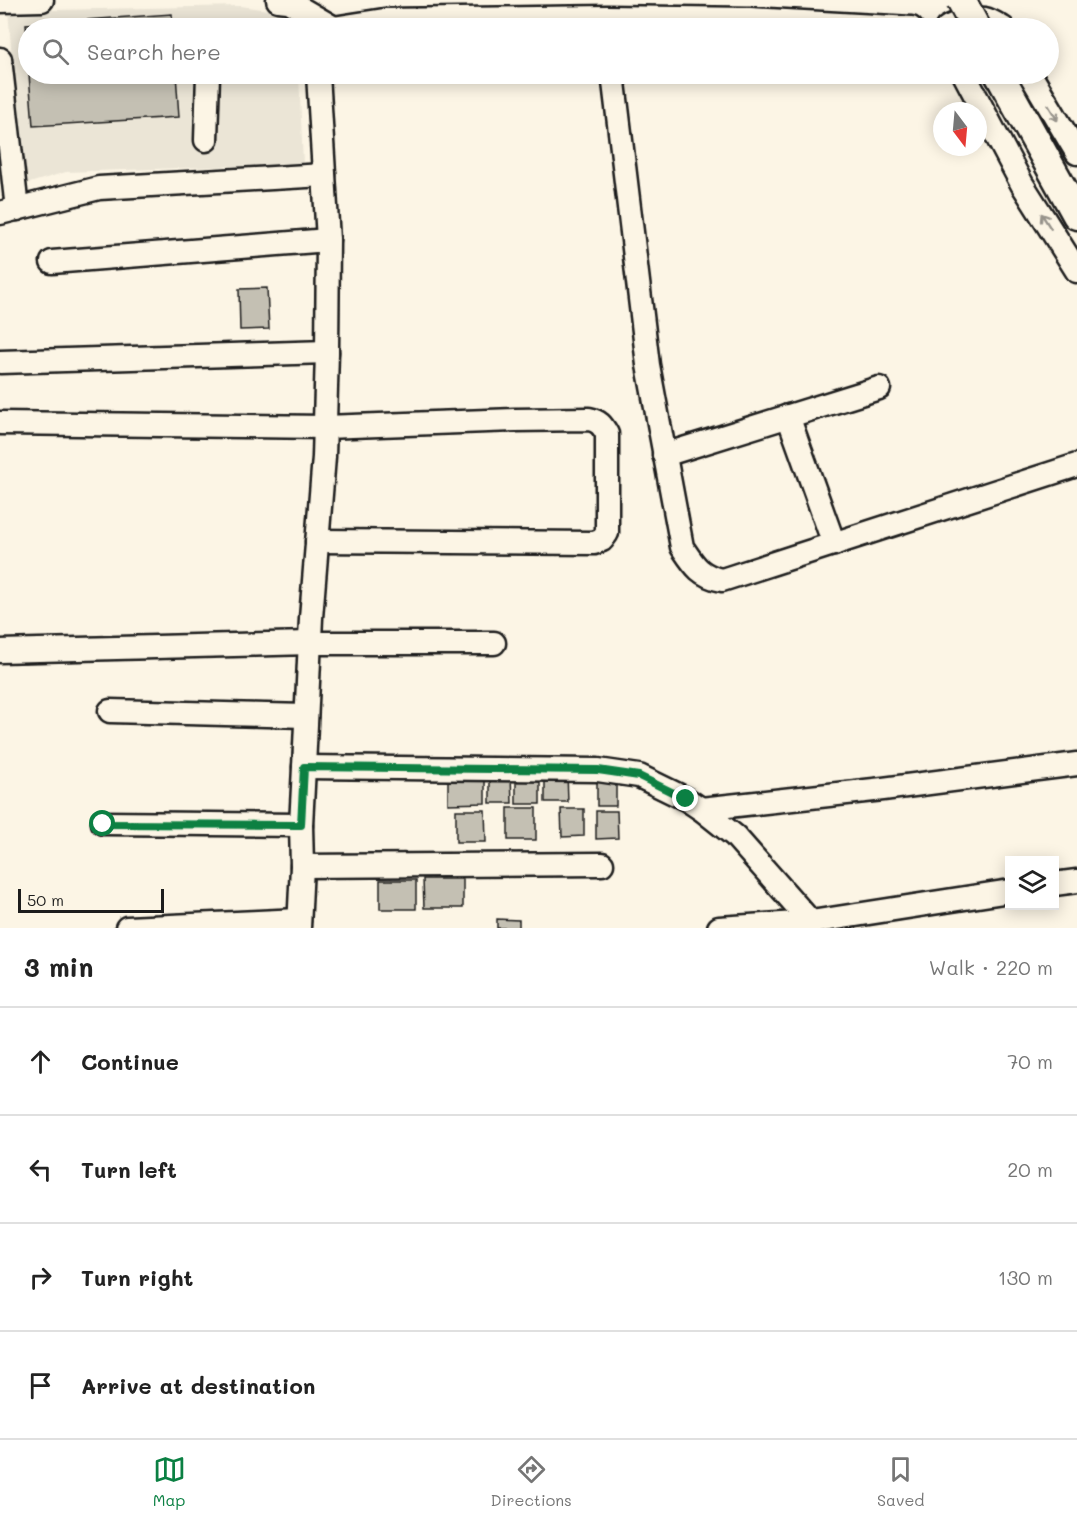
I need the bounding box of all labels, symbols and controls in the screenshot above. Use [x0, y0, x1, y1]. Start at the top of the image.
search box [18, 18, 1059, 84]
icon: search [39, 35, 72, 68]
text: Search here [87, 37, 221, 66]
north arrow [933, 102, 987, 156]
one-way arrow [1048, 104, 1060, 121]
one-way arrow [1039, 213, 1051, 230]
route end [672, 785, 698, 811]
route start [89, 810, 115, 836]
map controls [1005, 856, 1059, 910]
button: layers [1005, 856, 1059, 910]
scale bar [18, 886, 164, 914]
text: 50 m [27, 889, 64, 910]
text: 3 min [24, 950, 93, 984]
text: Walk · 220 m [929, 954, 1053, 980]
icon: ahead [24, 1045, 57, 1078]
text: Continue [81, 1047, 179, 1076]
text: 70 m [1007, 1048, 1053, 1074]
icon: left [24, 1153, 57, 1186]
text: Turn left [81, 1155, 177, 1184]
text: 20 m [1007, 1156, 1053, 1182]
icon: right [24, 1261, 57, 1294]
text: Turn right [81, 1263, 193, 1292]
text: 130 m [998, 1264, 1053, 1290]
icon: arrive [24, 1369, 57, 1402]
text: Arrive at destination [81, 1371, 316, 1400]
tab: Map [153, 1453, 186, 1510]
tab: Directions [491, 1453, 572, 1510]
tab: Saved [877, 1453, 924, 1510]

